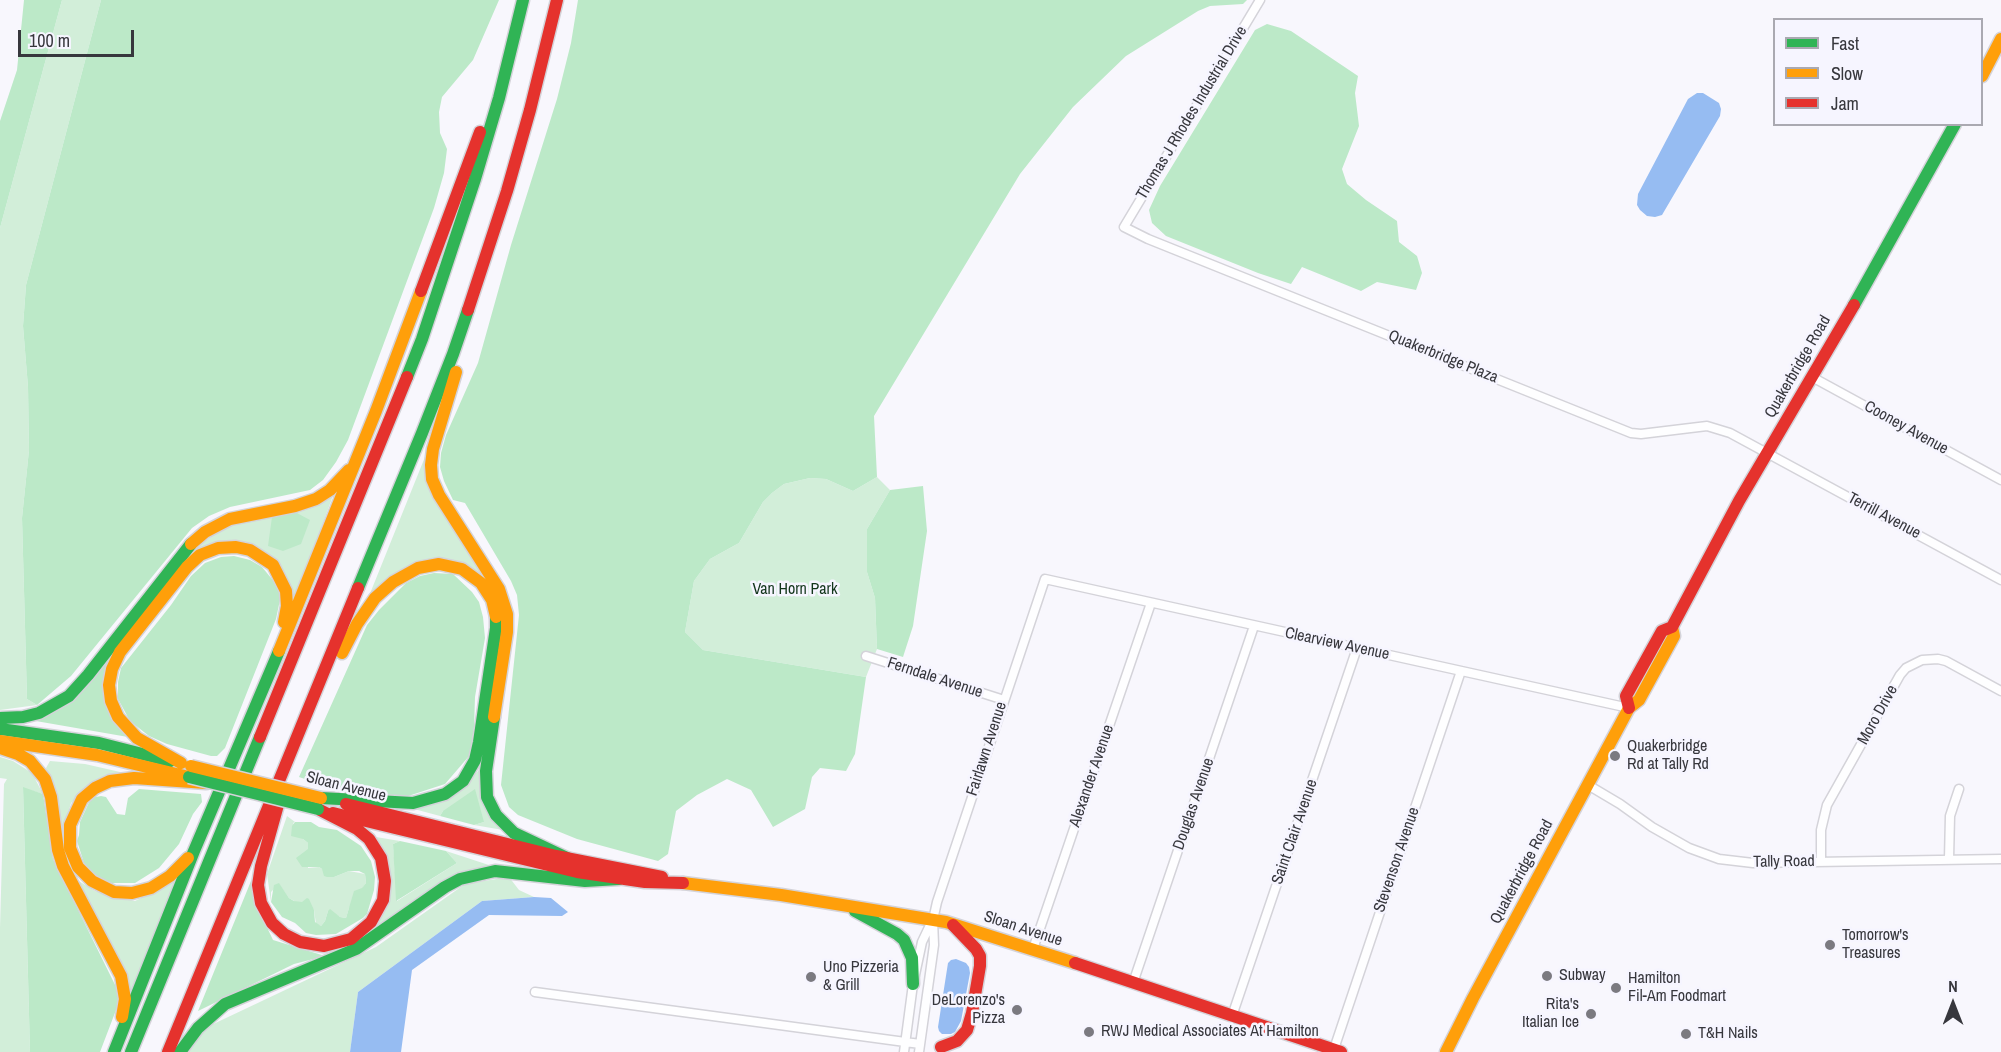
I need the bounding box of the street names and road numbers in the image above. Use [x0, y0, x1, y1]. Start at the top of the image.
street label: Thomas J Rhodes Industrial Drive [1133, 23, 1251, 203]
street label: Quakerbridge Road [1761, 312, 1835, 422]
street label: Quakerbridge Plaza [1385, 326, 1501, 388]
street label: Cooney Avenue [1861, 397, 1951, 459]
street label: Terrill Avenue [1844, 489, 1924, 543]
street label: Clearview Avenue [1283, 624, 1391, 664]
street label: Ferndale Avenue [885, 654, 985, 702]
street label: Moro Drive [1854, 682, 1902, 748]
street label: Fairlawn Avenue [963, 700, 1011, 798]
street label: Alexander Avenue [1066, 722, 1118, 830]
street label: Douglas Avenue [1169, 755, 1219, 853]
street label: Sloan Avenue [304, 768, 388, 806]
street label: Saint Clair Avenue [1268, 777, 1322, 887]
street label: Stevenson Avenue [1370, 805, 1424, 915]
street label: Quakerbridge Road [1486, 817, 1558, 927]
street label: Tally Road [1753, 852, 1815, 872]
street label: Sloan Avenue [981, 907, 1065, 951]

